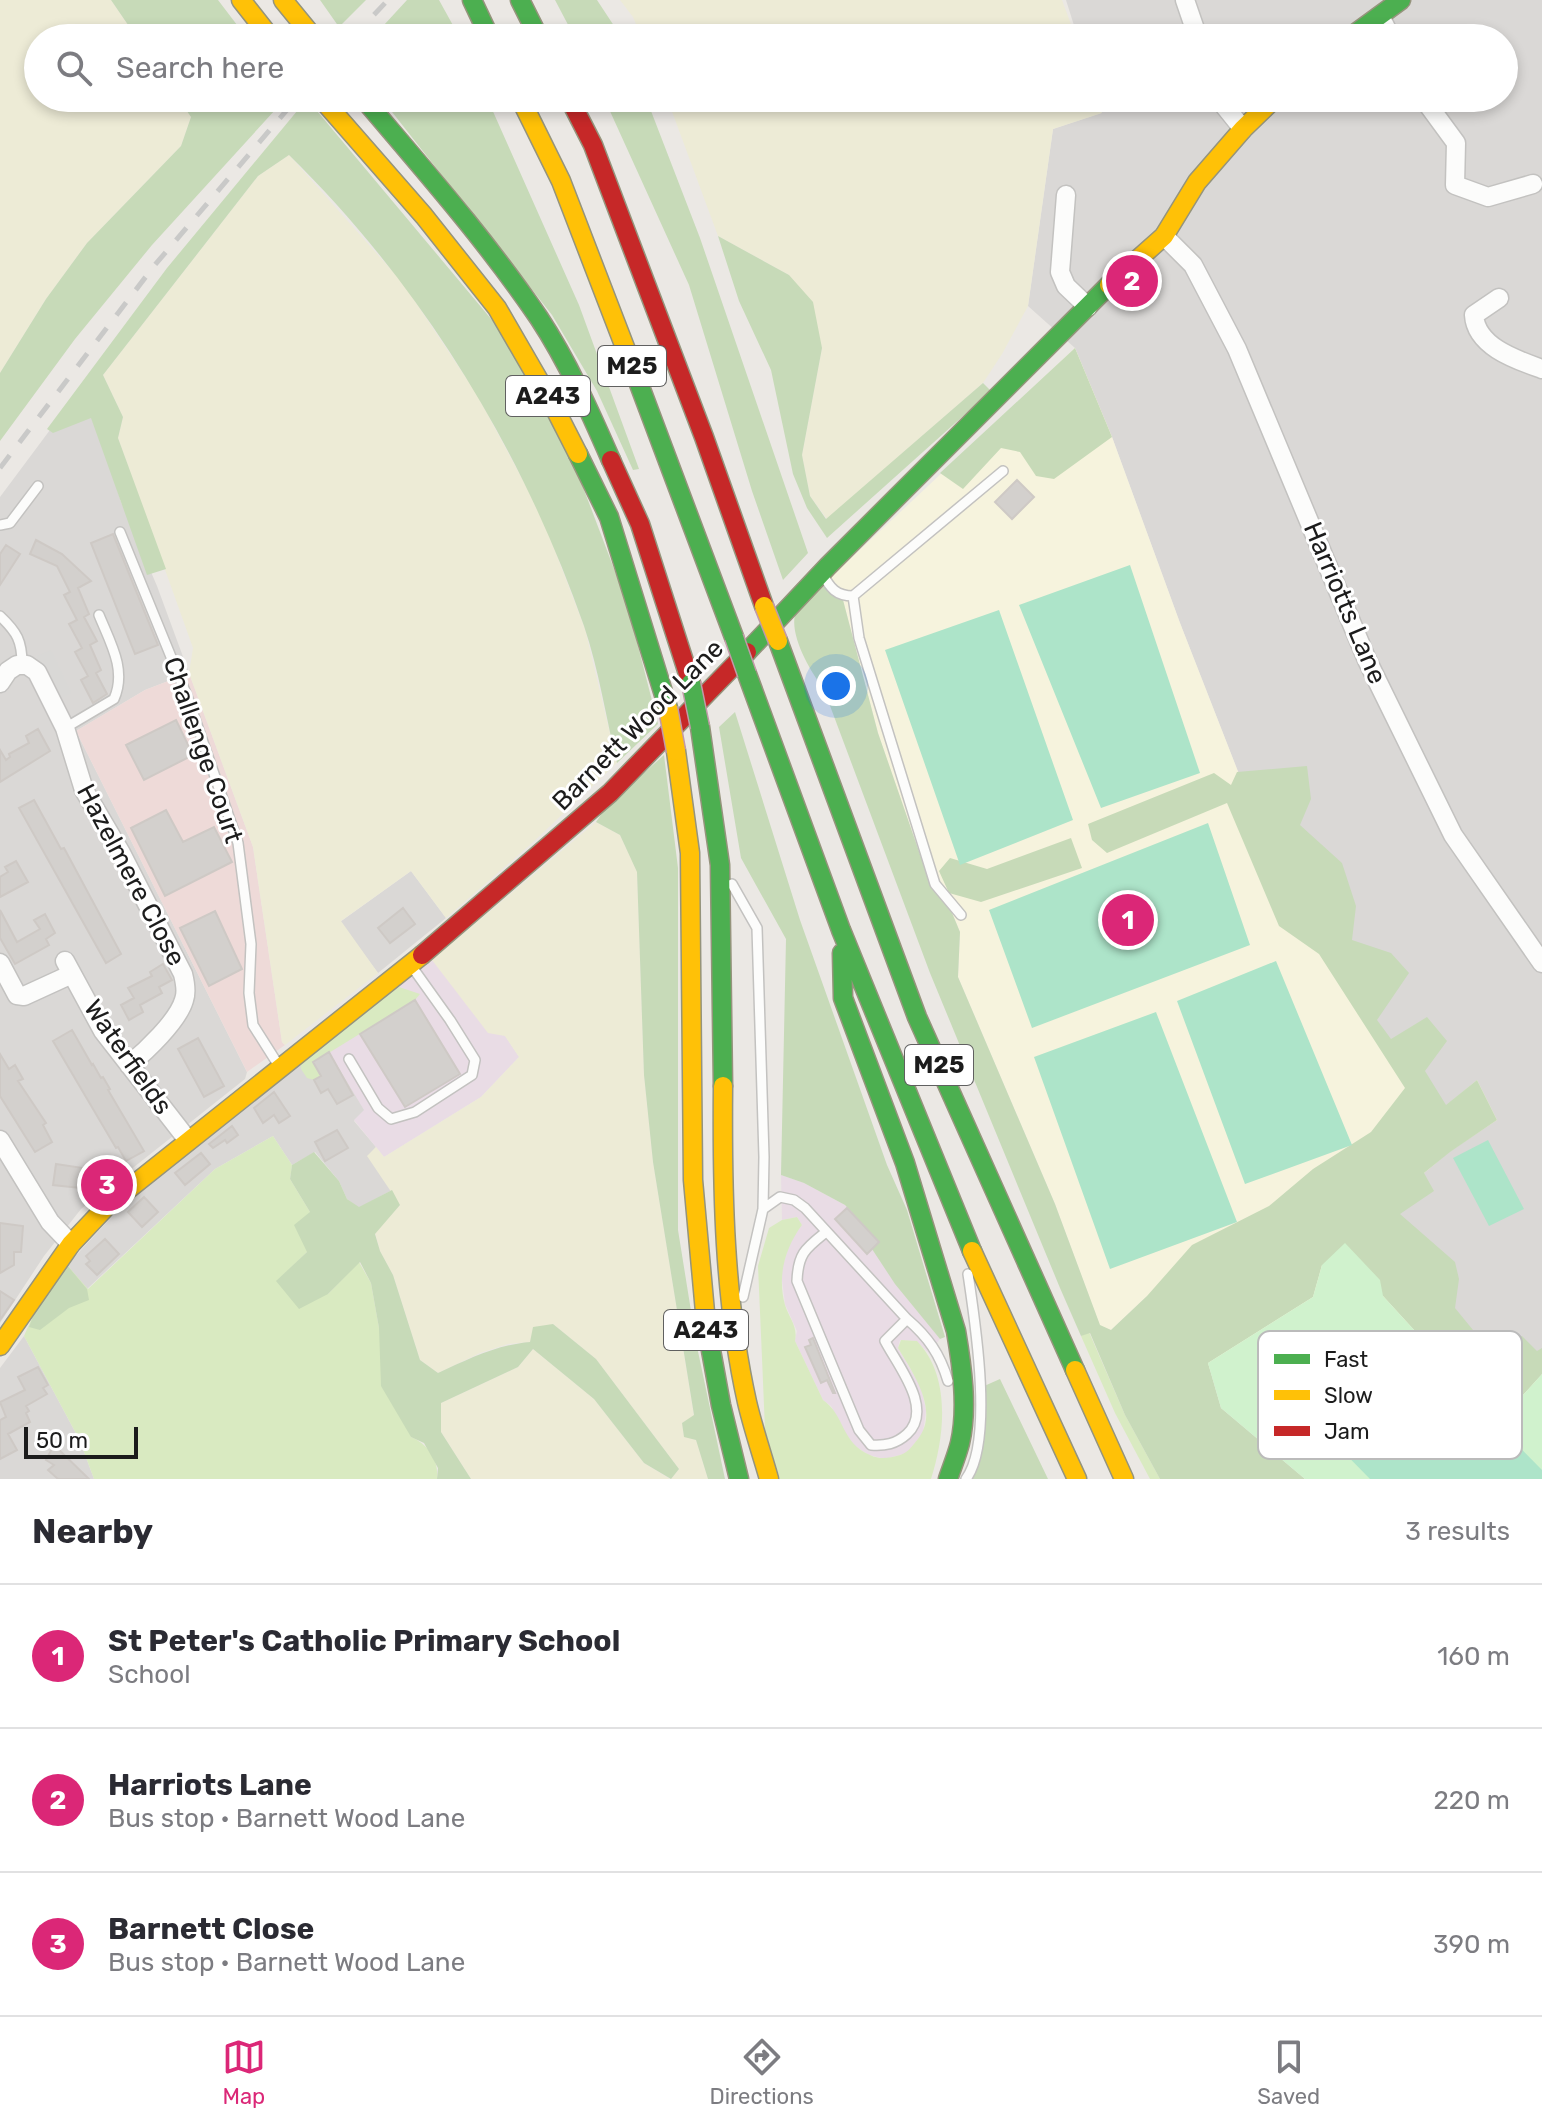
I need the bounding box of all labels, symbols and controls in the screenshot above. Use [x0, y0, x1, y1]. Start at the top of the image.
search box [24, 24, 1518, 112]
icon: search [52, 46, 96, 90]
text: Search here [116, 50, 284, 86]
pin: 2 [1106, 251, 1158, 311]
road number: M25 [598, 346, 666, 386]
road number: A243 [506, 376, 590, 416]
street label: Harriotts Lane [1297, 517, 1393, 689]
street label: Barnett Wood Lane [546, 633, 730, 817]
street label: Challenge Court [157, 653, 249, 847]
your location [816, 666, 856, 706]
street label: Hazelmere Close [70, 779, 192, 971]
pin: 1 [1102, 890, 1154, 950]
street label: Waterfields [77, 994, 179, 1120]
road number: M25 [905, 1045, 973, 1085]
pin: 3 [81, 1155, 133, 1215]
road number: A243 [664, 1310, 748, 1350]
legend [1258, 1331, 1522, 1459]
text: Fast [1324, 1346, 1369, 1373]
text: Slow [1324, 1382, 1373, 1409]
text: Jam [1324, 1418, 1370, 1445]
scale bar [24, 1423, 138, 1459]
text: 50 m [36, 1427, 88, 1454]
text: Nearby [32, 1511, 153, 1552]
text: 3 results [1405, 1516, 1510, 1547]
text: St Peter's Catholic Primary School [108, 1623, 620, 1659]
text: 1 [52, 1641, 64, 1672]
text: 160 m [1437, 1641, 1510, 1672]
text: School [108, 1659, 191, 1690]
text: Harriots Lane [108, 1767, 312, 1803]
text: 2 [50, 1785, 66, 1816]
text: 220 m [1433, 1785, 1510, 1816]
text: Bus stop · Barnett Wood Lane [108, 1803, 465, 1834]
text: Barnett Close [108, 1911, 314, 1947]
text: 3 [49, 1929, 67, 1960]
text: 390 m [1433, 1929, 1510, 1960]
text: Bus stop · Barnett Wood Lane [108, 1947, 465, 1978]
tab: Map [222, 2035, 266, 2110]
tab: Directions [709, 2035, 814, 2110]
tab: Saved [1257, 2035, 1320, 2110]

